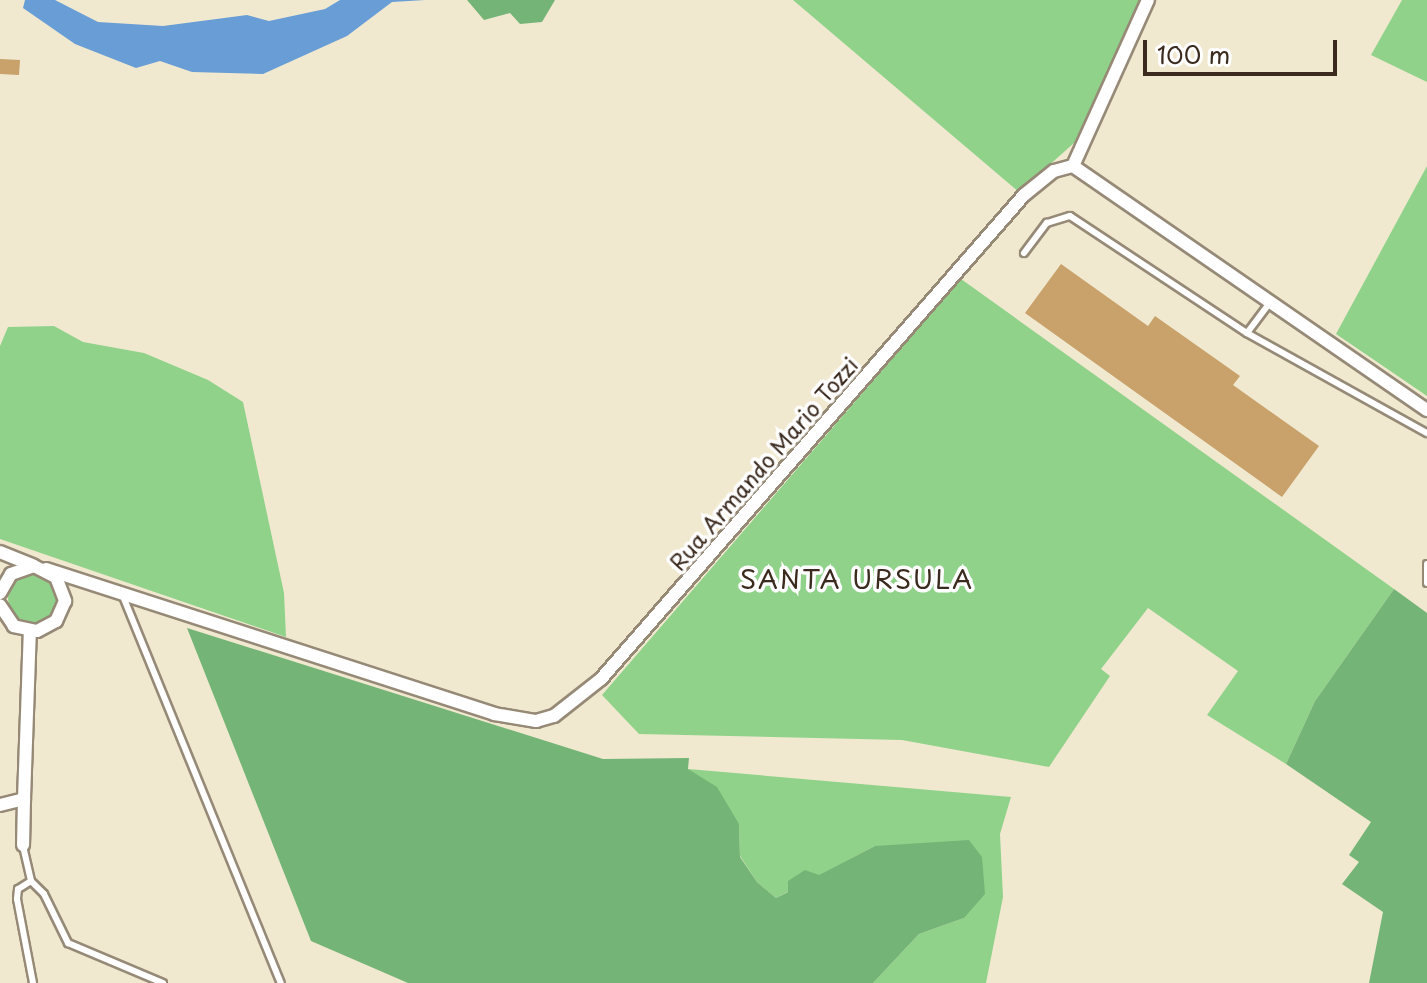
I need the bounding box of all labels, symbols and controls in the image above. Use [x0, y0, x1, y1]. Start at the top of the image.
scale bar [1147, 24, 1341, 74]
text: 100 m [1157, 36, 1230, 72]
street label: Rua Armando Mario Tozzi [663, 351, 863, 575]
district label: SANTA URSULA [741, 563, 973, 595]

